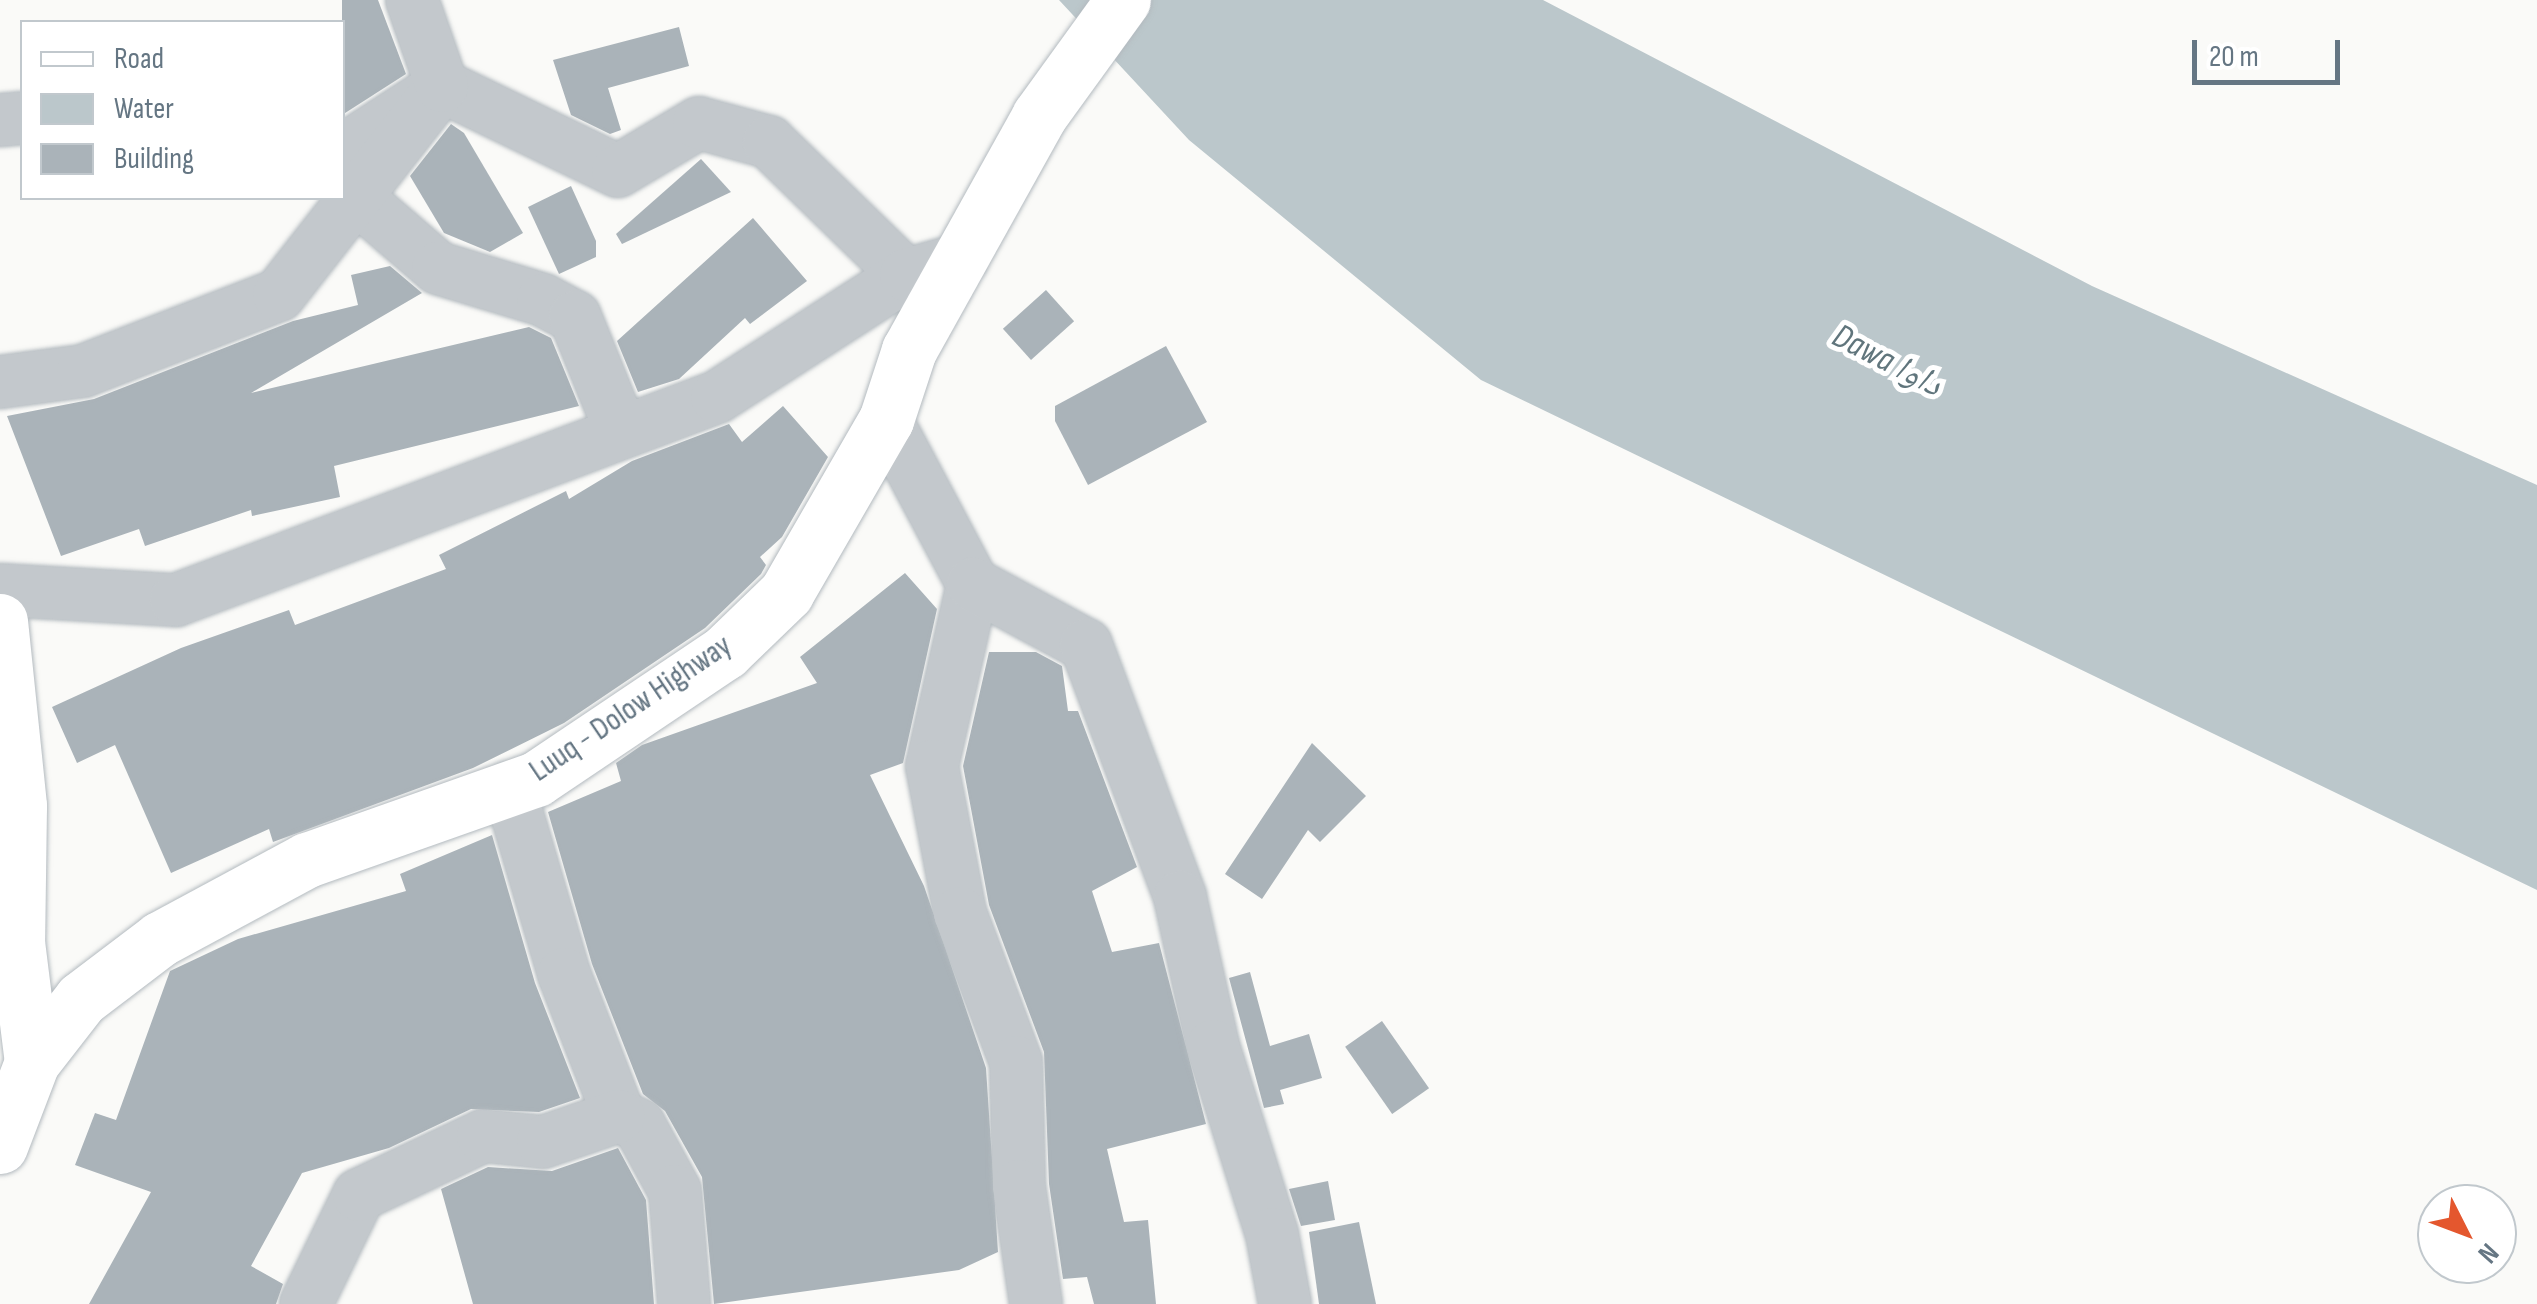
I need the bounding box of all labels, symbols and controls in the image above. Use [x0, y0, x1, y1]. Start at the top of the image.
legend [20, 20, 345, 200]
scale bar [2197, 20, 2344, 82]
text: 20 m [2209, 39, 2259, 75]
text: Road [114, 41, 164, 77]
text: Water [114, 91, 174, 127]
text: Building [114, 141, 194, 177]
water label: Dawa داوا [1825, 316, 1949, 406]
street label: Luuq - Dolow Highway [523, 627, 739, 791]
north arrow [2417, 1184, 2517, 1284]
text: N [2471, 1236, 2505, 1270]

